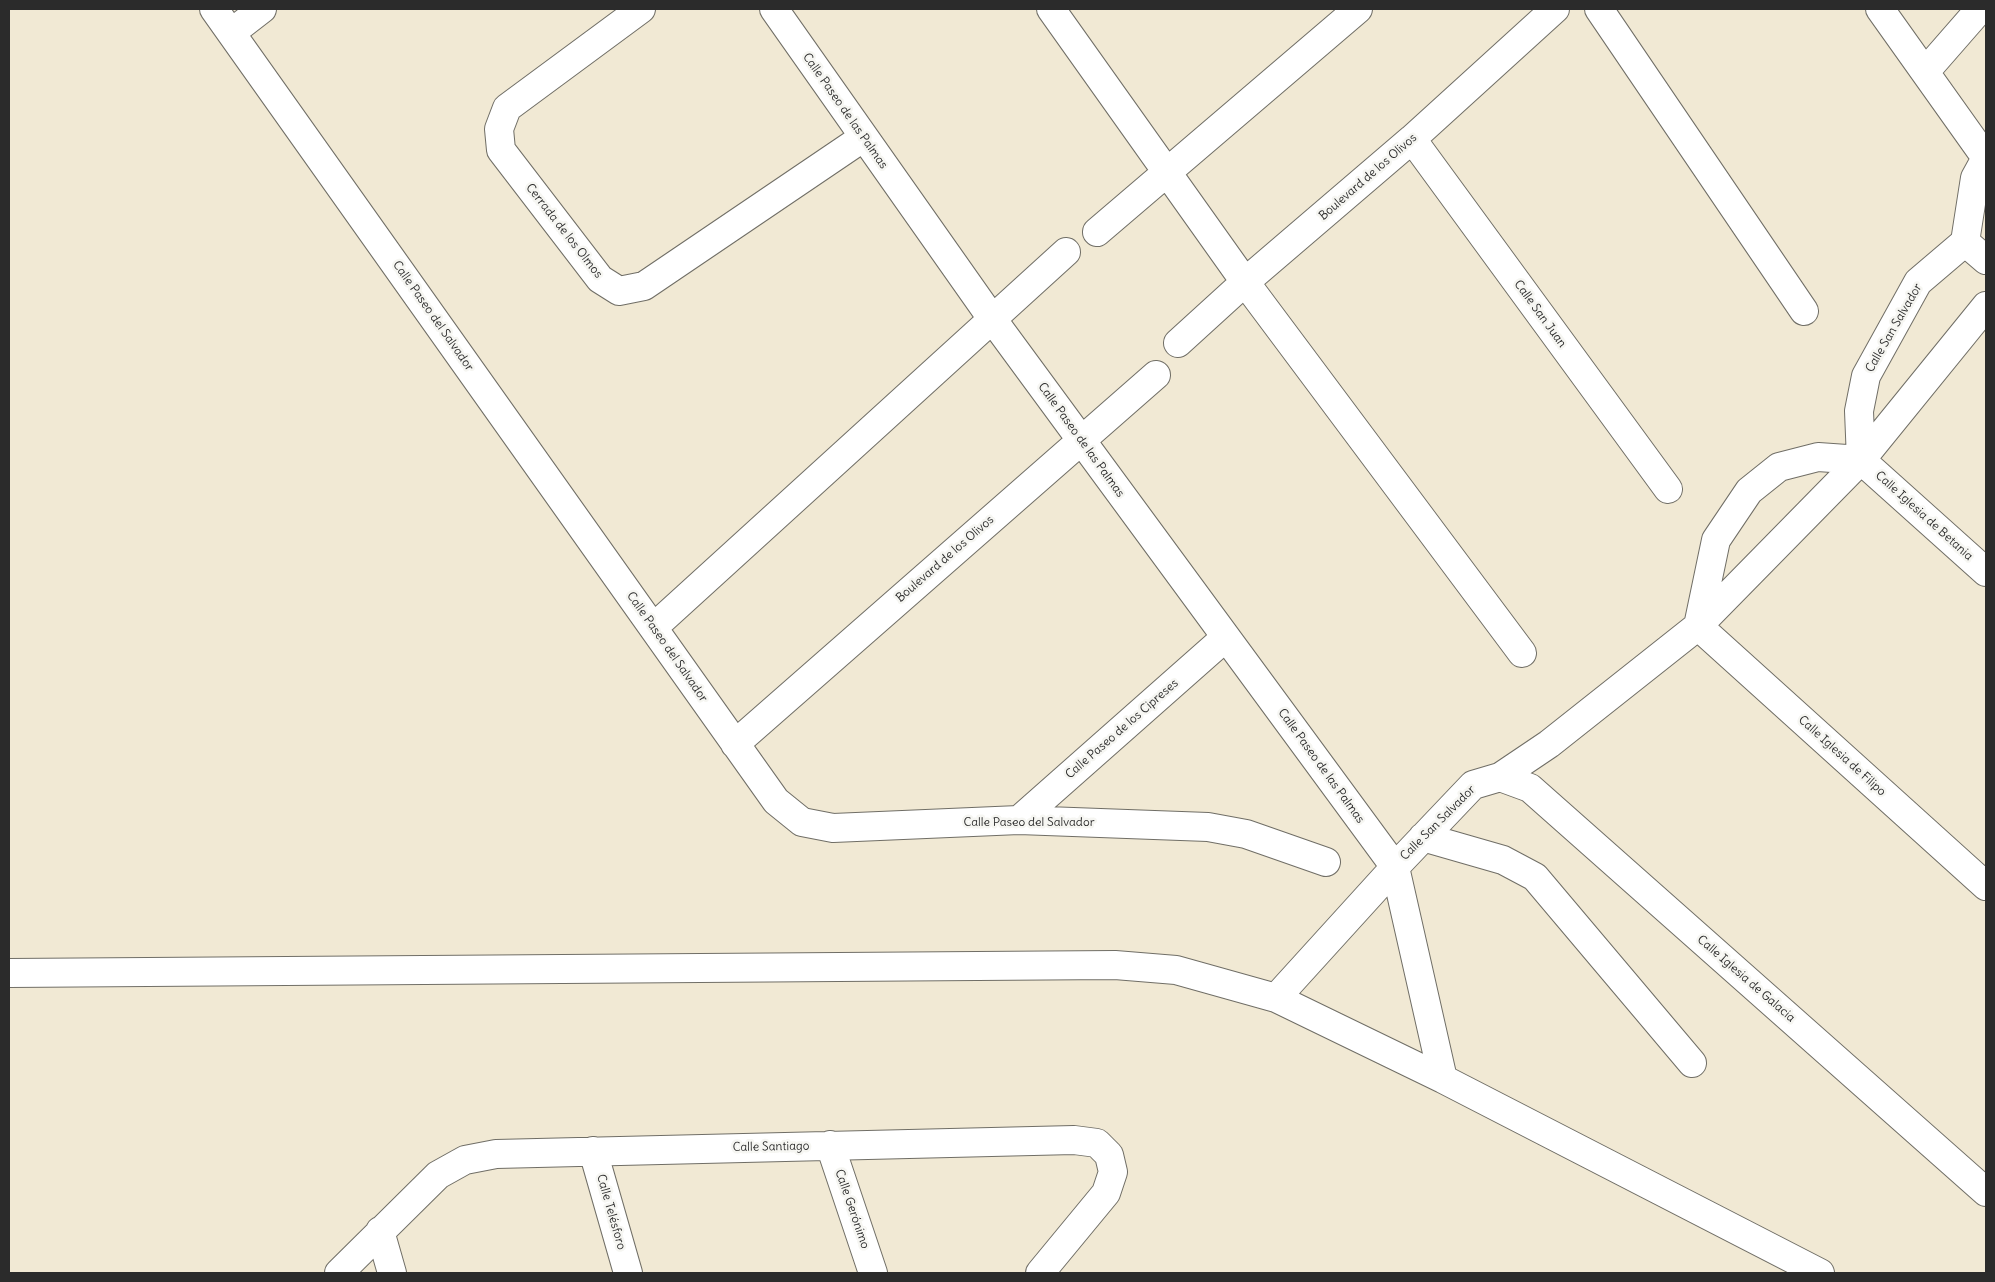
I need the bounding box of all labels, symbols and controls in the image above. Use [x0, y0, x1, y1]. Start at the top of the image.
street label: Calle Paseo de las Palmas [799, 50, 891, 172]
street label: Boulevard de los Olivos [1316, 131, 1420, 223]
street label: Cerrada de los Olmos [523, 181, 605, 281]
street label: Calle Paseo del Salvador [389, 258, 477, 374]
street label: Calle San Juan [1511, 278, 1569, 350]
street label: Calle San Salvador [1863, 281, 1925, 375]
street label: Calle Paseo de las Palmas [1035, 380, 1127, 500]
street label: Calle Iglesia de Betania [1872, 468, 1976, 564]
street label: Boulevard de los Olivos [893, 513, 997, 605]
street label: Calle Paseo del Salvador [623, 589, 711, 705]
street label: Calle Paseo de los Cipreses [1063, 676, 1181, 782]
street label: Calle Paseo de las Palmas [1275, 706, 1367, 826]
street label: Calle Iglesia de Filipo [1795, 713, 1889, 799]
street label: Calle San Salvador [1397, 782, 1479, 864]
street label: Calle Paseo del Salvador [963, 816, 1095, 830]
street label: Calle Iglesia de Galacia [1694, 933, 1798, 1025]
street label: Calle Santiago [733, 1139, 809, 1155]
street label: Calle Gerónimo [832, 1167, 872, 1251]
street label: Calle Telésforo [593, 1173, 629, 1251]

